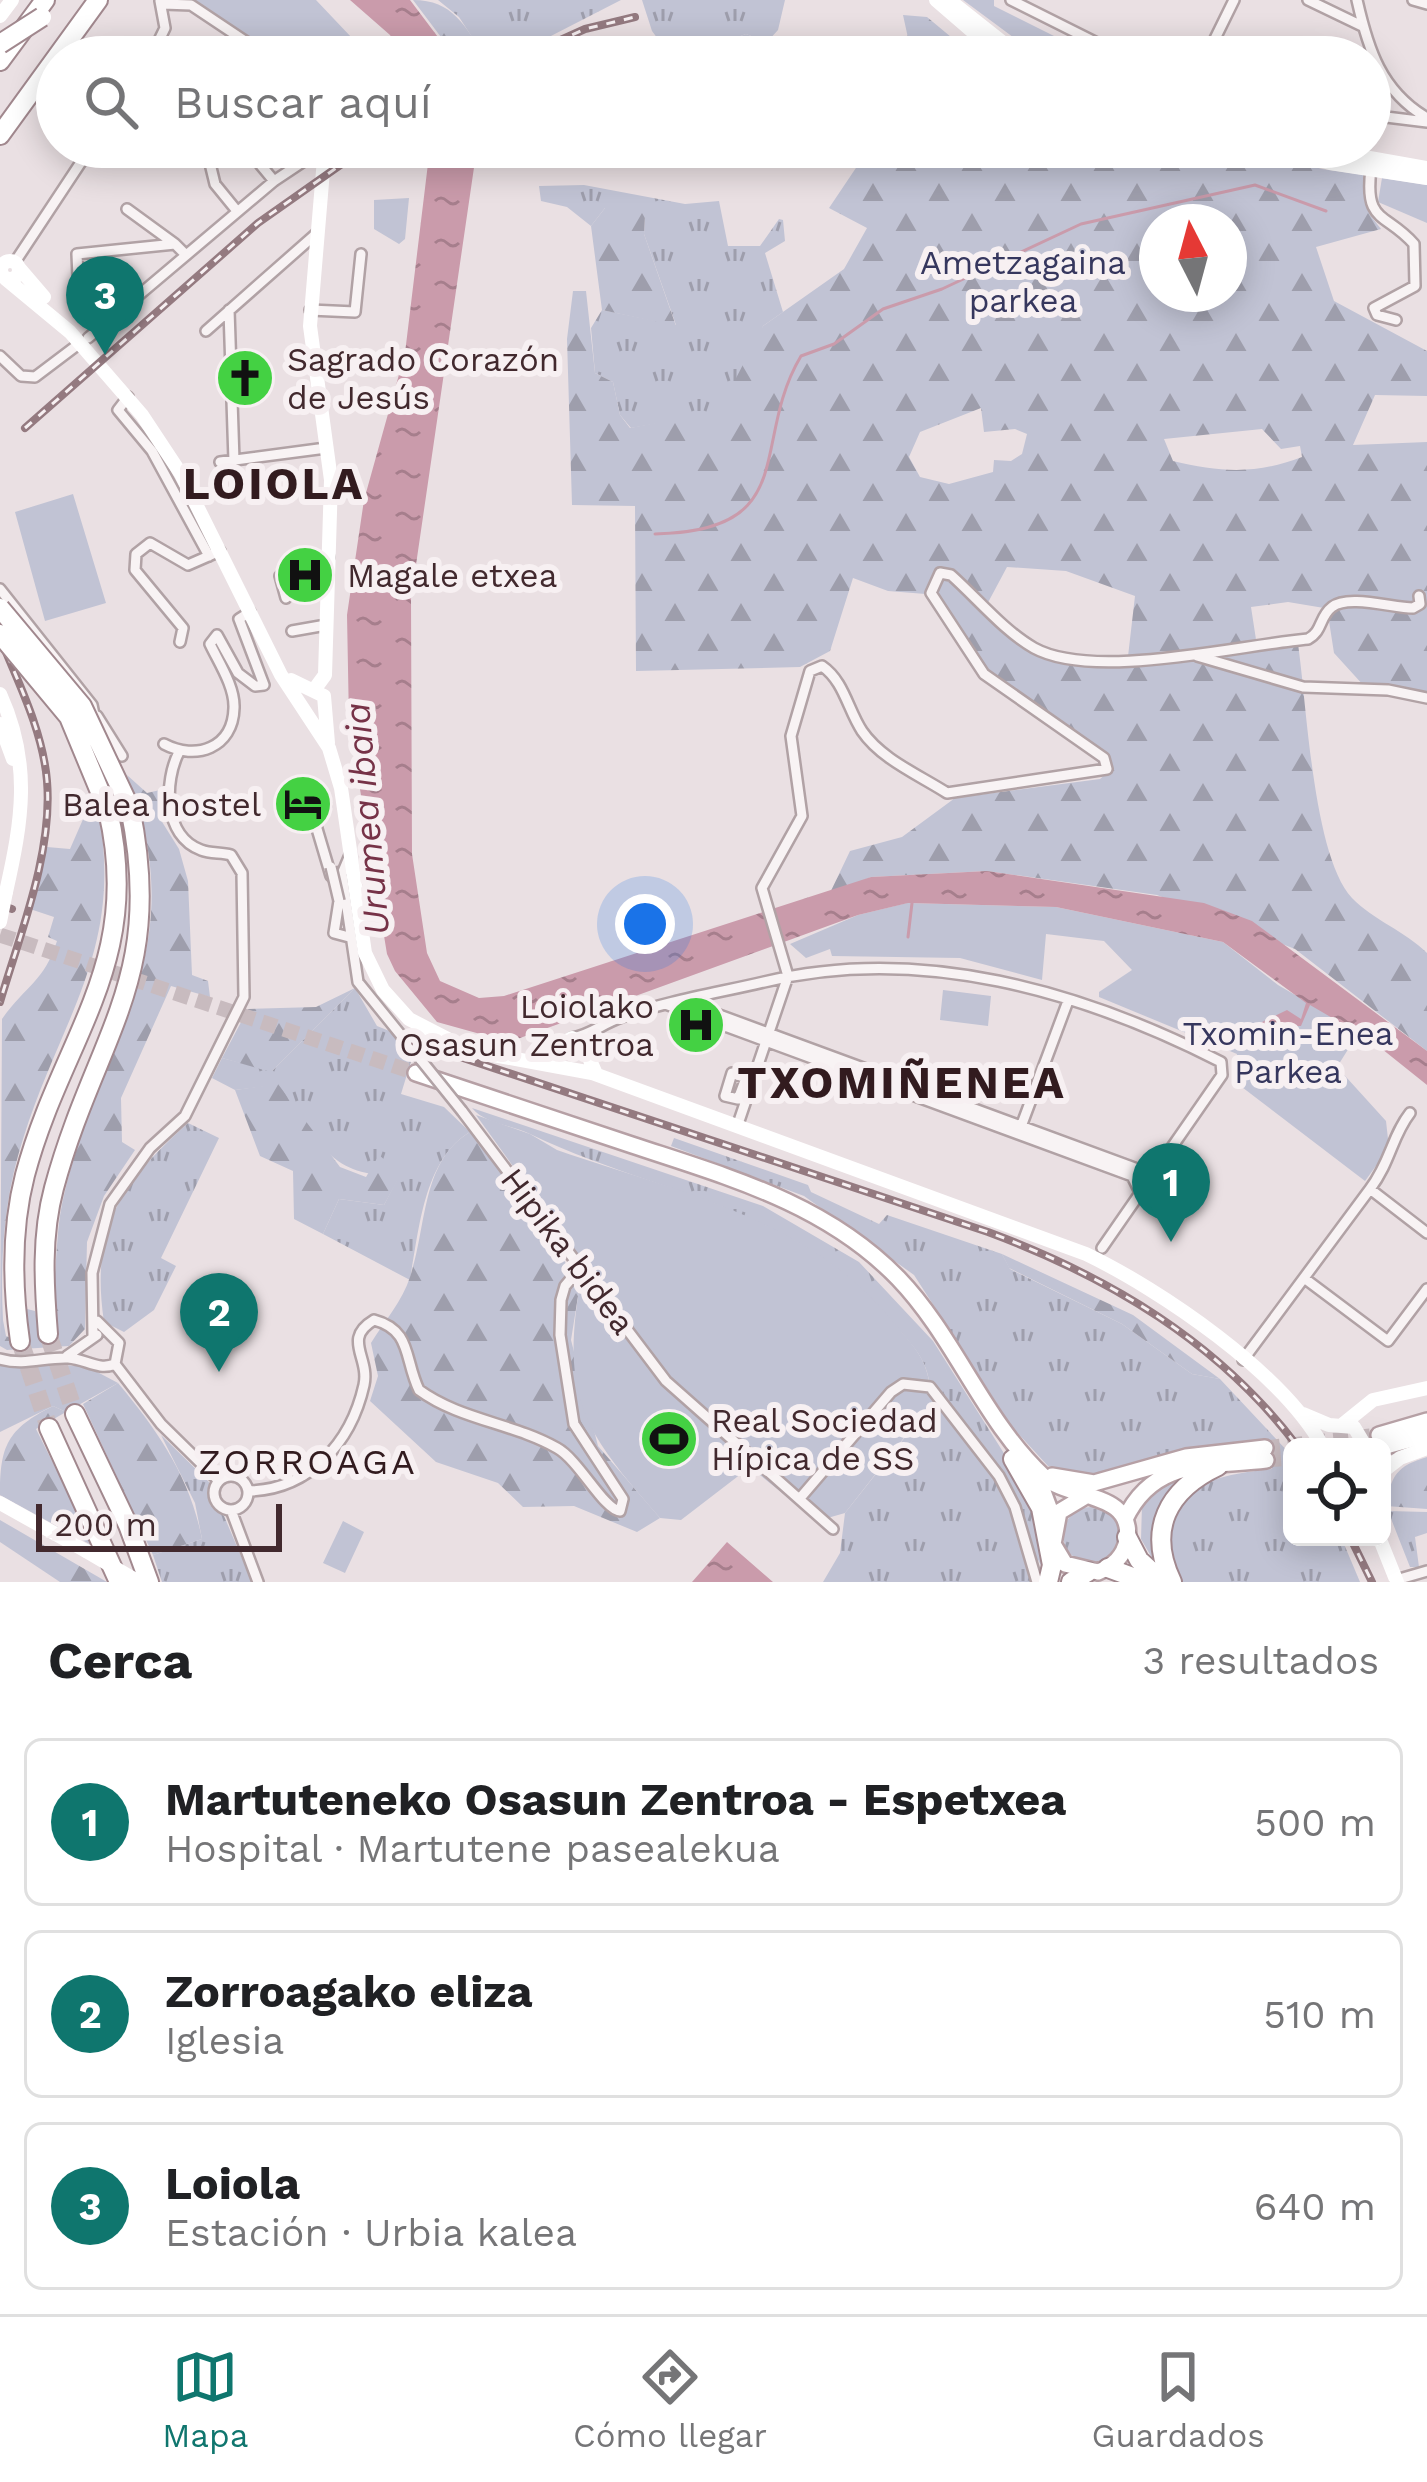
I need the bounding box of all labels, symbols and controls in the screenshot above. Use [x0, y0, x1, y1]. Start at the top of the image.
search box [36, 36, 1391, 168]
icon: search [78, 69, 144, 135]
text: Buscar aquí [174, 76, 432, 129]
north arrow [1139, 204, 1247, 312]
park label: Ametzagaina parkea [920, 243, 1126, 320]
pin: 3 [66, 256, 144, 355]
place label: Sagrado Corazón de Jesús [287, 340, 559, 417]
church icon: Sagrado Corazón de Jesús [214, 347, 276, 409]
district label: LOIOLA [183, 457, 365, 510]
hospital icon: Magale etxea [274, 544, 336, 606]
place label: Magale etxea [347, 556, 557, 595]
water label: Urumea ibaia [336, 701, 398, 937]
hotel icon: Balea hostel [272, 773, 334, 835]
place label: Balea hostel [62, 785, 261, 824]
your location [615, 894, 675, 954]
place label: Loiolako Osasun Zentroa [399, 987, 654, 1064]
hospital icon: Loiolako Osasun Zentroa [665, 994, 727, 1056]
park label: Txomin-Enea Parkea [1182, 1014, 1394, 1091]
district label: TXOMIÑENEA [737, 1056, 1067, 1109]
pin: 1 [1132, 1143, 1210, 1242]
street label: Hipika bidea [493, 1160, 643, 1342]
pin: 2 [180, 1273, 258, 1372]
place label: Real Sociedad Hípica de SS [711, 1401, 938, 1478]
sports icon: Real Sociedad Hípica de SS [638, 1408, 700, 1470]
map controls [1283, 1438, 1391, 1546]
button: locate [1283, 1438, 1391, 1546]
district label: ZORROAGA [198, 1441, 418, 1483]
scale bar [36, 1498, 282, 1551]
text: 200 m [54, 1505, 157, 1544]
text: Cerca [48, 1631, 192, 1690]
text: 3 resultados [1143, 1638, 1379, 1683]
text: Martuteneko Osasun Zentroa - Espetxea [165, 1773, 1066, 1826]
text: 1 [82, 1800, 98, 1845]
text: 500 m [1254, 1800, 1376, 1845]
text: Hospital · Martutene pasealekua [165, 1826, 780, 1871]
text: Zorroagako eliza [165, 1965, 533, 2018]
text: 2 [78, 1992, 102, 2037]
text: 510 m [1263, 1992, 1376, 2037]
text: Iglesia [165, 2018, 284, 2063]
text: Loiola [165, 2157, 300, 2210]
text: 3 [78, 2184, 102, 2229]
text: 640 m [1254, 2184, 1376, 2229]
text: Estación · Urbia kalea [165, 2210, 577, 2255]
tab: Mapa [162, 2344, 248, 2455]
tab: Cómo llegar [573, 2344, 767, 2455]
tab: Guardados [1092, 2344, 1265, 2455]

